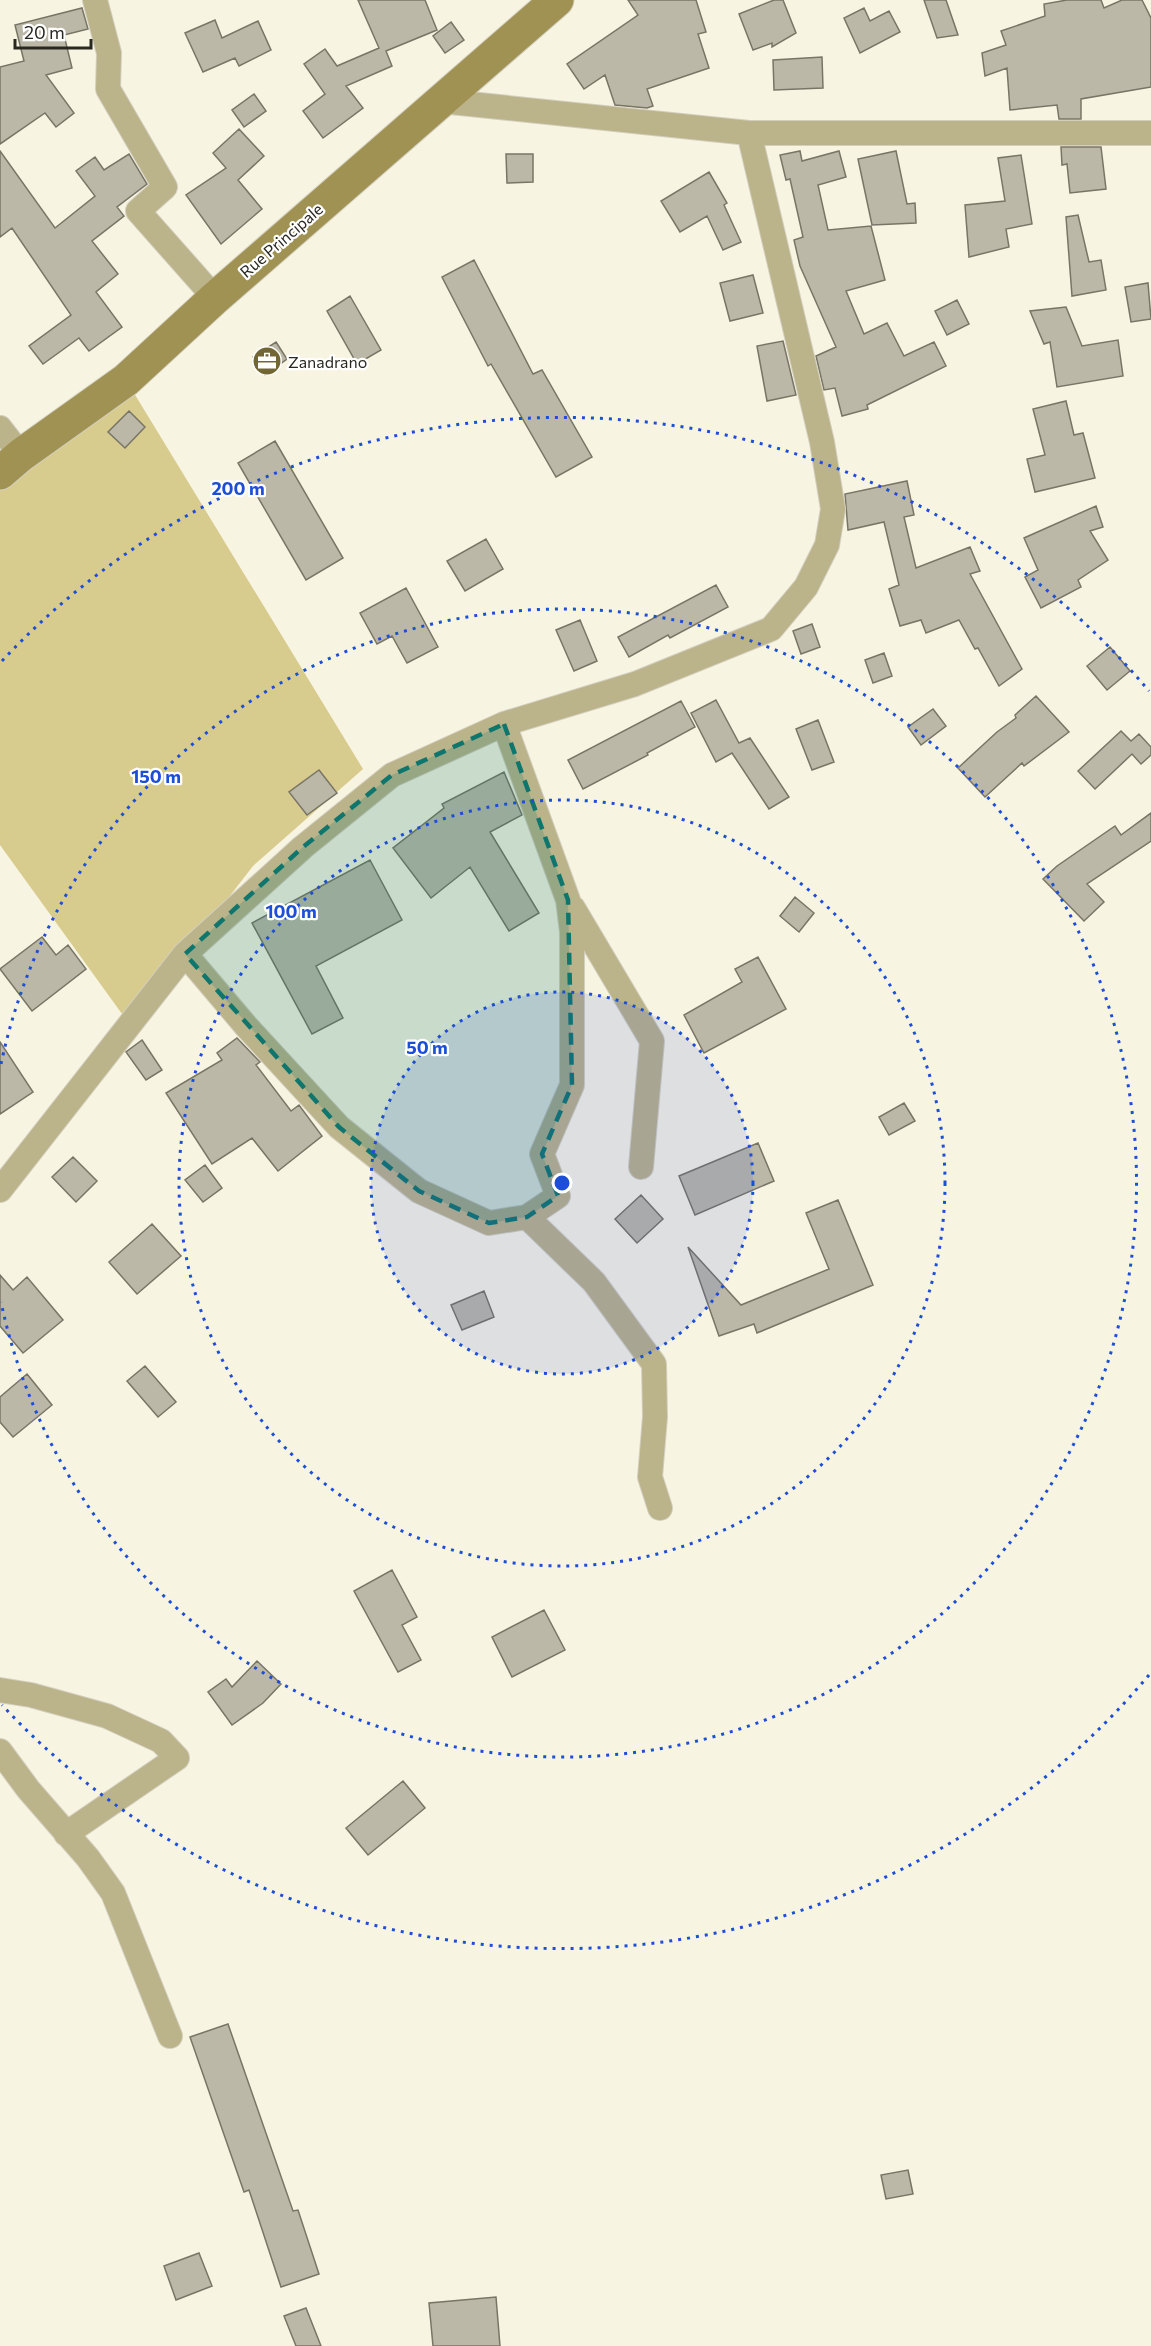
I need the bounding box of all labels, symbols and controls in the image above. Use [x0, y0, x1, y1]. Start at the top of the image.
scale bar [15, 12, 92, 50]
text: 20 m [24, 21, 65, 43]
street label: Rue Principale [236, 199, 326, 281]
office icon: Zanadrano [251, 345, 283, 377]
place label: Zanadrano [288, 352, 367, 371]
text: 200 m [211, 477, 265, 499]
text: 150 m [131, 765, 181, 787]
text: 100 m [265, 900, 317, 922]
text: 50 m [406, 1036, 448, 1058]
centre of rings [552, 1173, 572, 1193]

